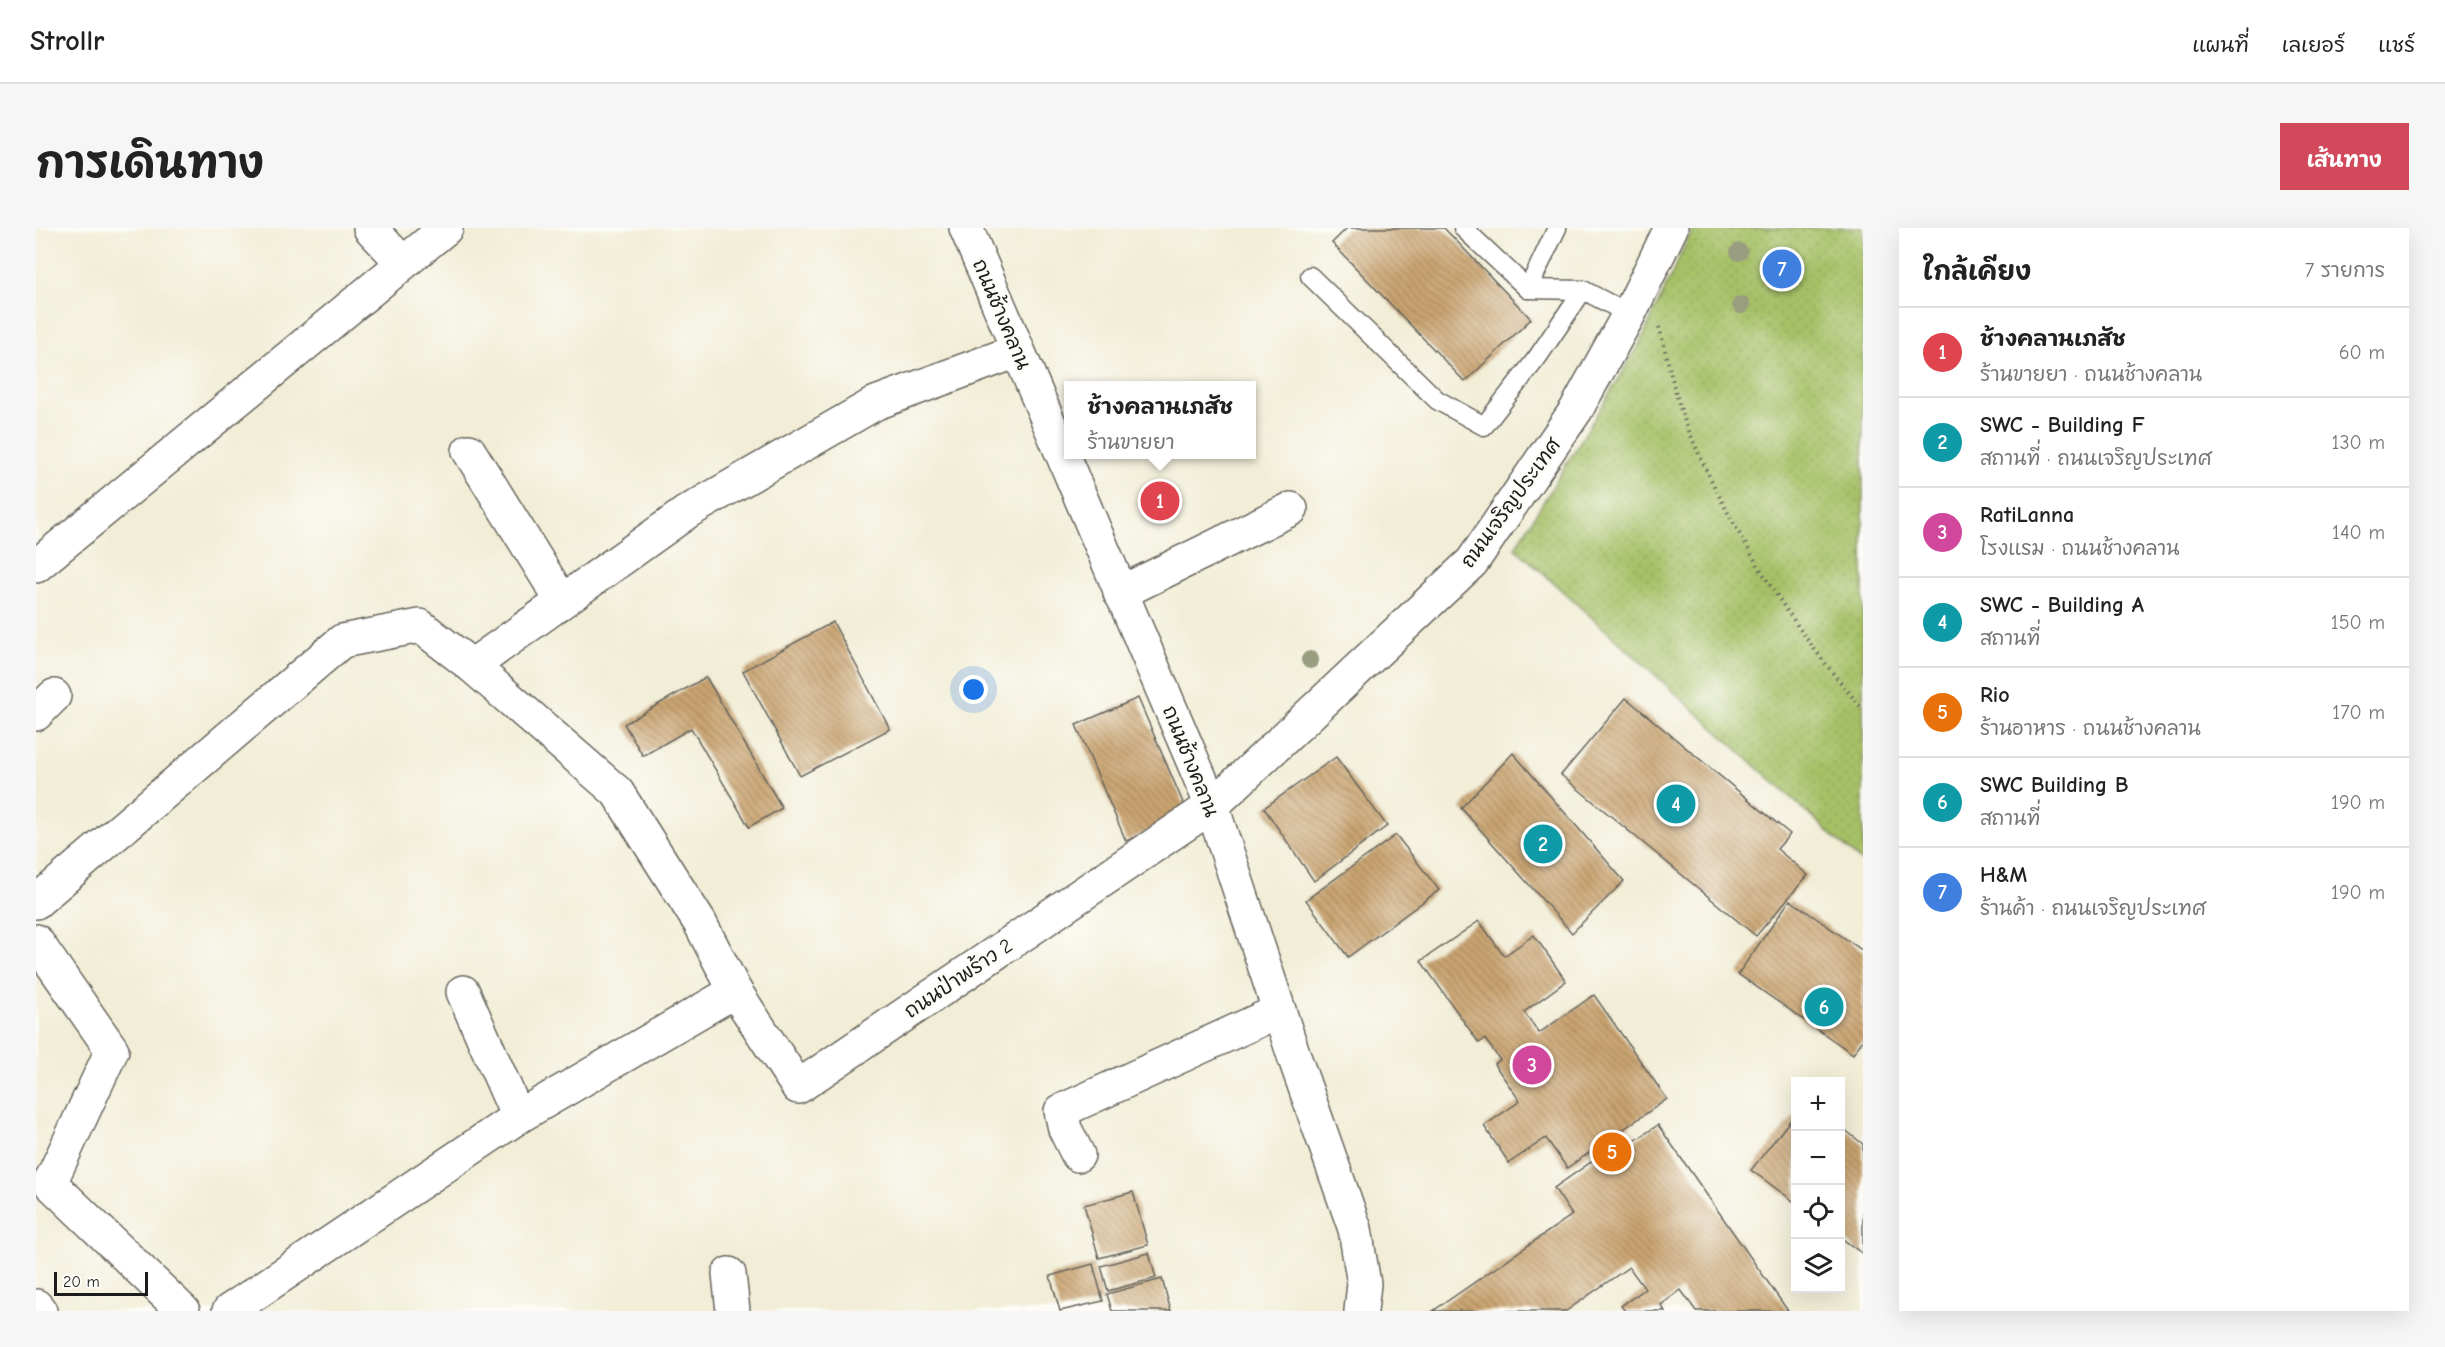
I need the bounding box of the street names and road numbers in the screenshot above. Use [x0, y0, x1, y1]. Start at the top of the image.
street label: ถนนช้างคลาน [968, 255, 1037, 373]
street label: ถนนเจริญประเทศ [1455, 432, 1566, 572]
street label: ถนนช้างคลาน [1158, 701, 1225, 820]
street label: ถนนป่าพร้าว 2 [899, 932, 1017, 1023]

